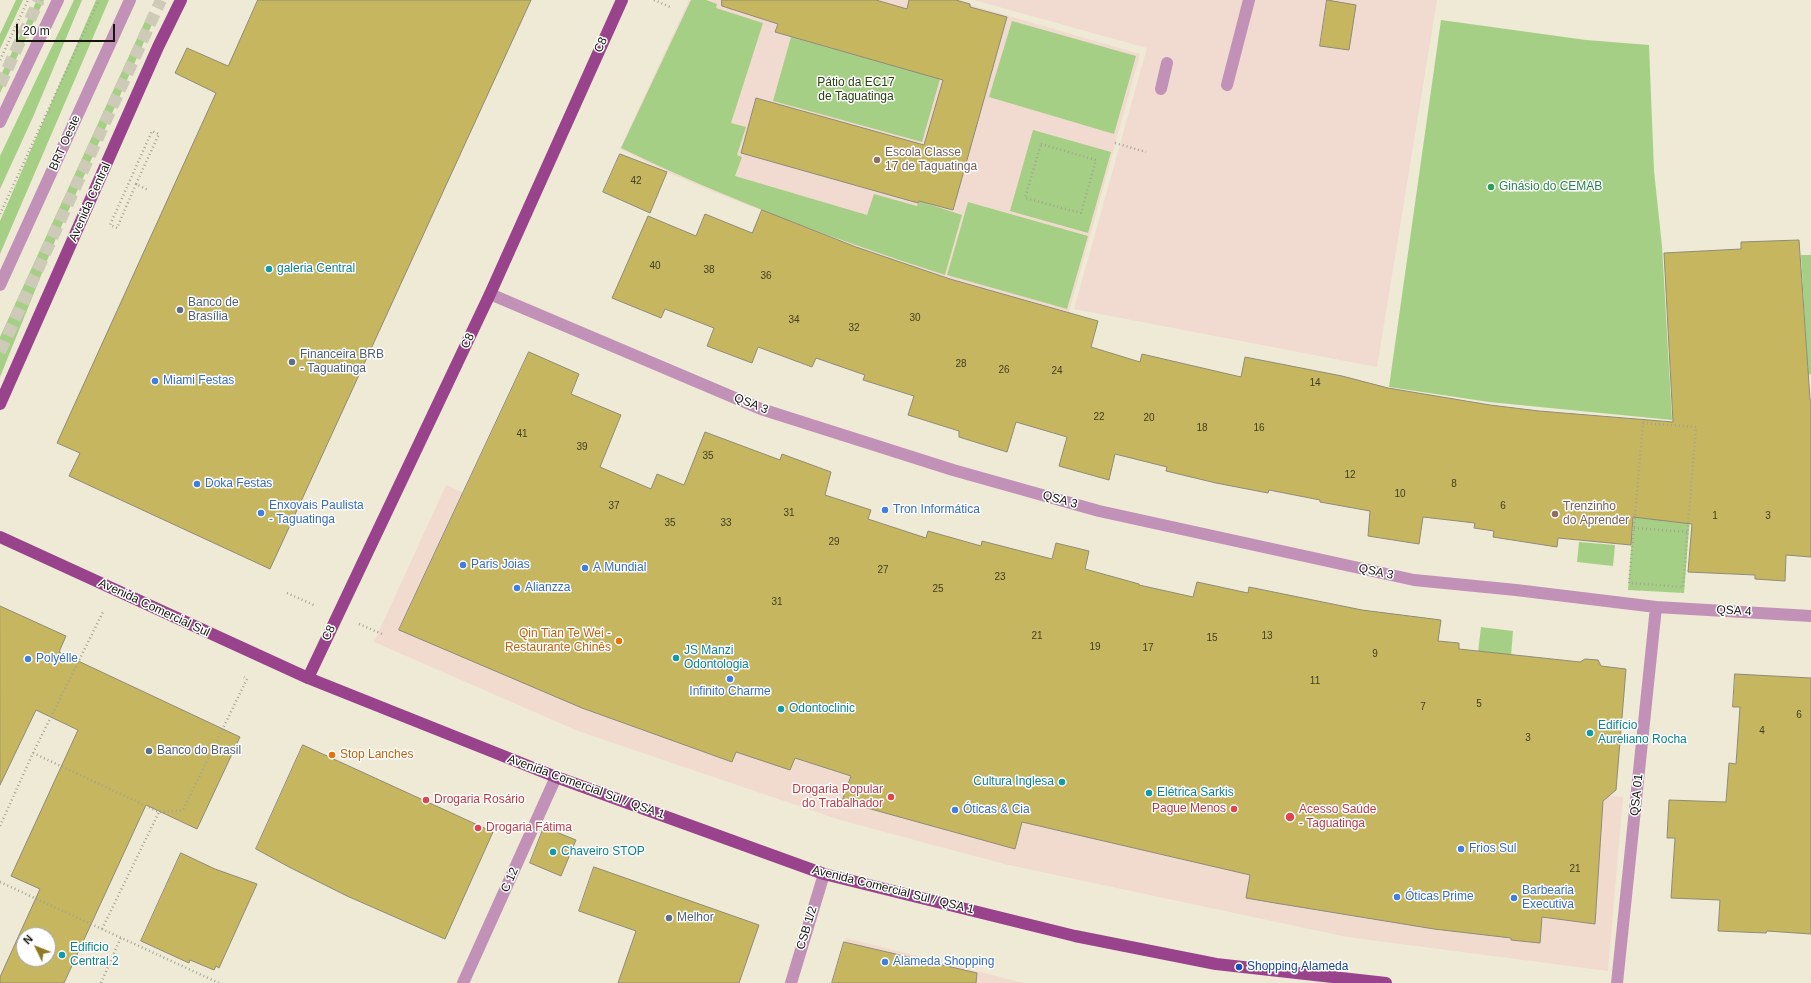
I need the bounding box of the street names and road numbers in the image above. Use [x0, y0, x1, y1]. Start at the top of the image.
street label: C8 [591, 35, 611, 55]
street label: BRT Oeste [46, 113, 84, 173]
street label: Avenida Central [66, 160, 114, 244]
street label: C8 [458, 331, 478, 351]
street label: QSA 3 [732, 391, 770, 417]
street label: QSA 3 [1041, 488, 1079, 512]
street label: QSA 3 [1357, 561, 1395, 583]
street label: Avenida Comercial Sul [96, 576, 212, 640]
street label: QSA 4 [1716, 603, 1752, 619]
street label: C8 [319, 623, 339, 643]
street label: Avenida Comercial Sul / QSA 1 [505, 752, 667, 822]
street label: QSA 01 [1628, 773, 1646, 817]
street label: Avenida Comercial Sul / QSA 1 [810, 863, 976, 917]
street label: C 12 [498, 865, 522, 895]
street label: CSB 1/2 [794, 905, 820, 951]

